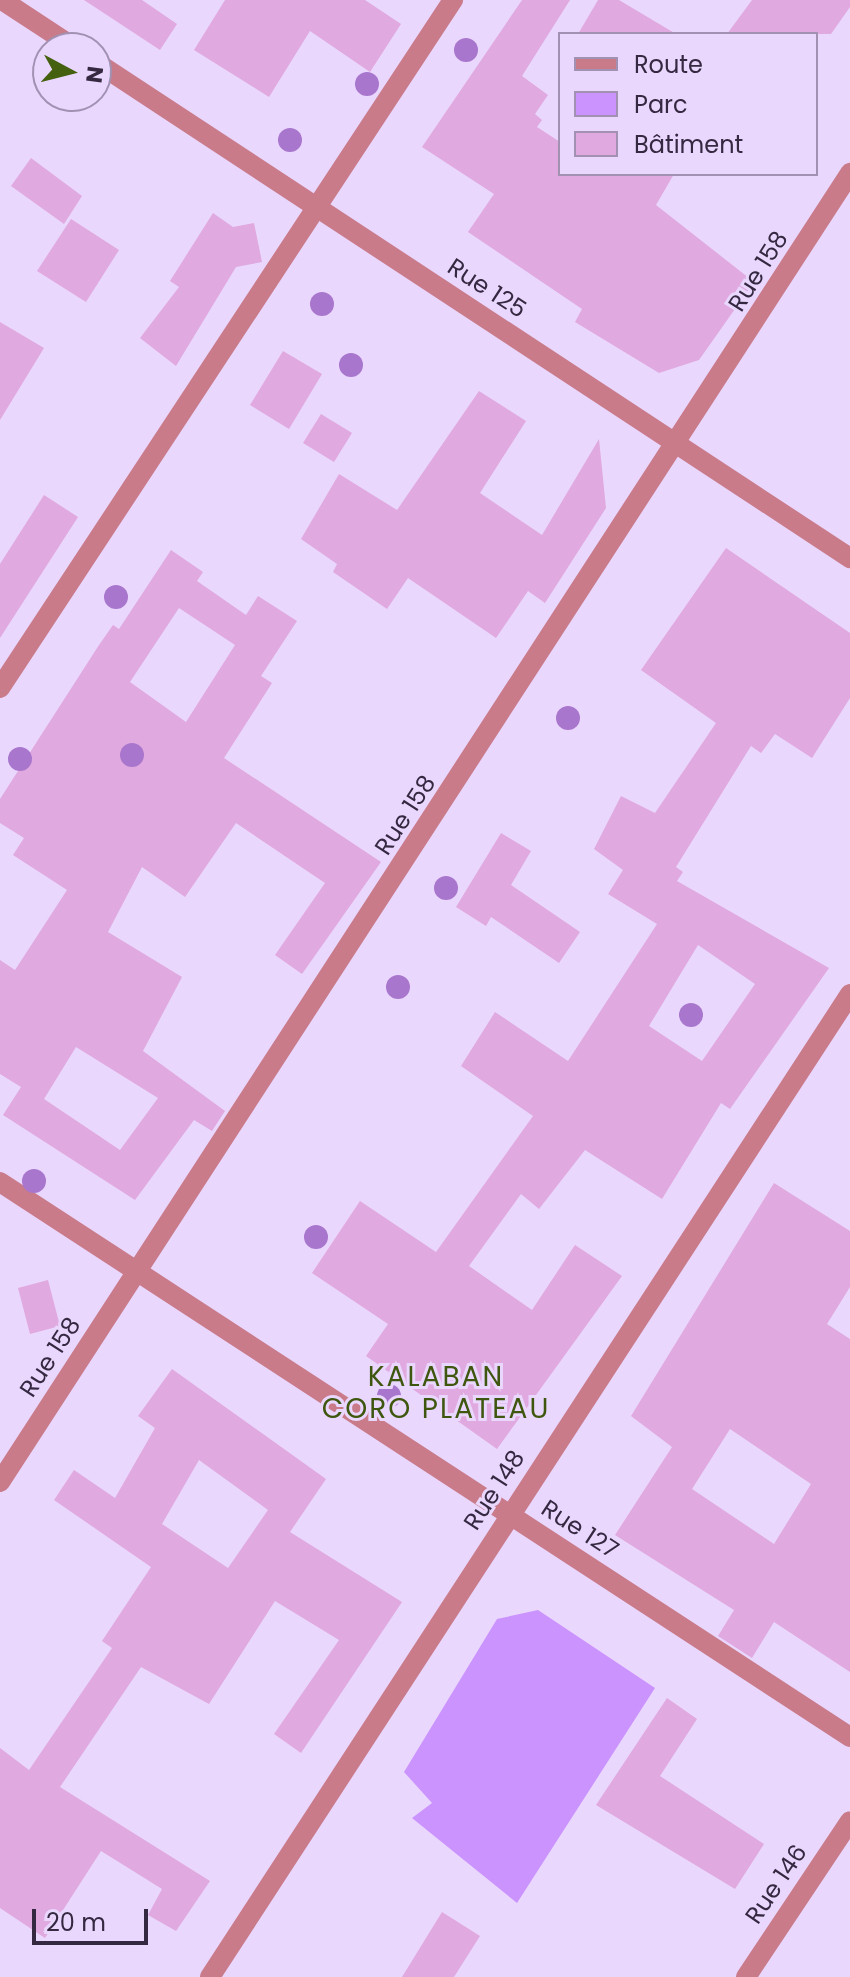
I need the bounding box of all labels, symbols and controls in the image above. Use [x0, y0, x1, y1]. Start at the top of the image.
north arrow [32, 32, 112, 112]
legend [558, 32, 818, 176]
text: Route [634, 48, 703, 81]
text: N [78, 65, 111, 85]
text: Parc [634, 88, 688, 121]
text: Bâtiment [634, 128, 743, 161]
street label: Rue 158 [722, 226, 794, 316]
street label: Rue 125 [442, 252, 532, 324]
street label: Rue 158 [369, 770, 441, 860]
street label: Rue 158 [14, 1312, 86, 1402]
district label: KALABAN CORO PLATEAU [322, 1360, 550, 1426]
street label: Rue 148 [458, 1445, 530, 1535]
street label: Rue 127 [536, 1494, 624, 1564]
street label: Rue 146 [739, 1839, 813, 1929]
scale bar [36, 1893, 152, 1943]
text: 20 m [46, 1906, 106, 1939]

